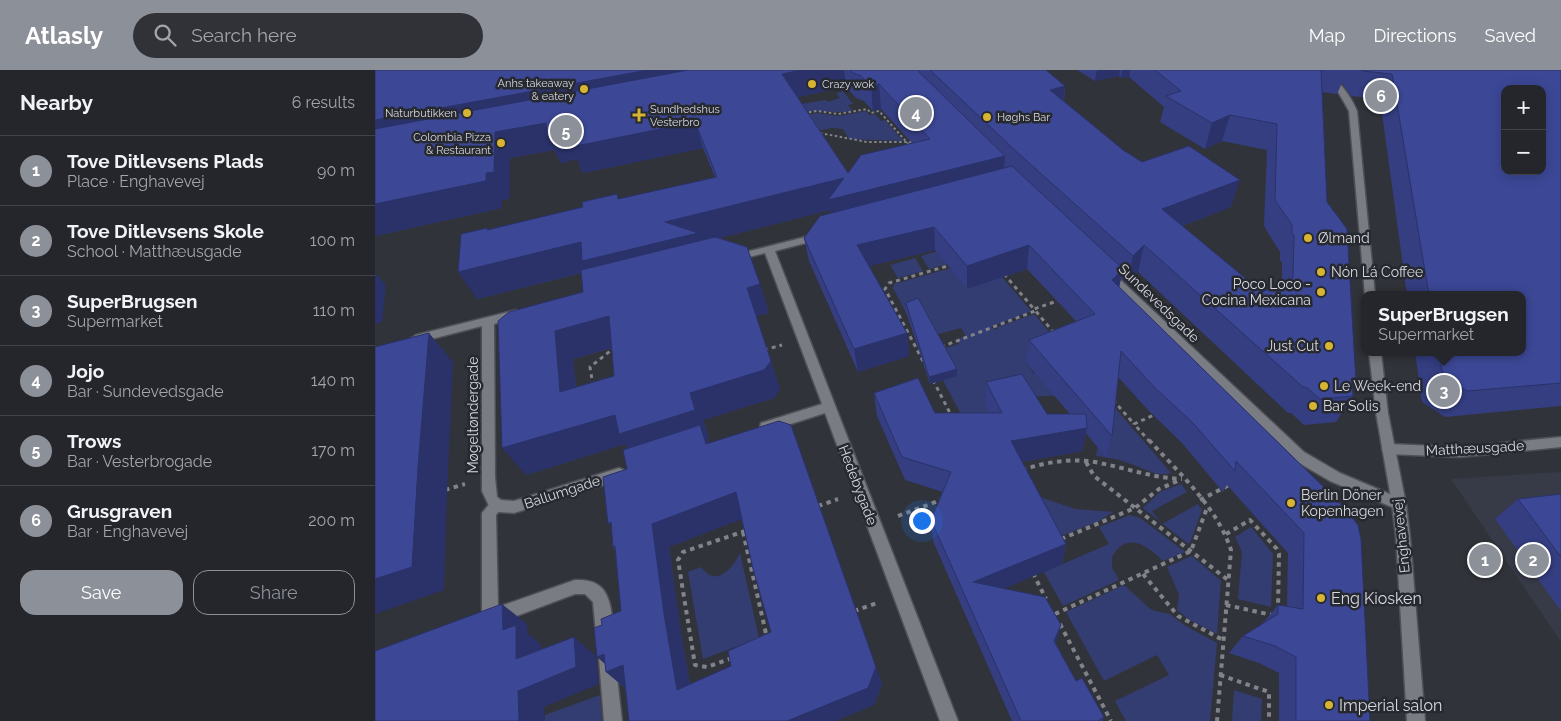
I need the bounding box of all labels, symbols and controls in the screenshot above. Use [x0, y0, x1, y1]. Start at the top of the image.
search box [133, 13, 483, 58]
text: Atlasly [25, 21, 103, 50]
icon: search [151, 21, 179, 49]
text: Search here [191, 24, 297, 46]
text: Map [1309, 25, 1345, 46]
text: Directions [1373, 25, 1457, 46]
text: Saved [1485, 25, 1536, 46]
place label: Anhs takeaway & eatery [498, 77, 574, 103]
pin: 6 [1365, 77, 1397, 115]
marker: Crazy wok [806, 78, 818, 90]
place label: Crazy wok [822, 78, 874, 91]
marker: Anhs takeaway & eatery [578, 83, 590, 95]
map controls [1501, 85, 1546, 175]
button: + [1501, 85, 1546, 130]
text: Nearby [20, 90, 93, 115]
text: 6 results [292, 93, 355, 112]
pin: 4 [900, 94, 932, 132]
place label: Sundhedshus Vesterbro [650, 103, 720, 129]
place label: Naturbutikken [385, 107, 457, 120]
marker: Naturbutikken [461, 107, 473, 119]
marker: Sundhedshus Vesterbro [632, 108, 646, 122]
marker: Høghs Bar [981, 111, 993, 123]
place label: Høghs Bar [997, 111, 1050, 124]
pin: 5 [550, 112, 582, 150]
button: − [1501, 130, 1546, 175]
place label: Colombia Pizza & Restaurant [413, 131, 491, 157]
marker: Colombia Pizza & Restaurant [495, 137, 507, 149]
text: Tove Ditlevsens Plads [67, 150, 264, 172]
text: 1 [32, 161, 40, 180]
text: 90 m [317, 161, 355, 180]
text: Place · Enghavevej [67, 172, 205, 191]
text: Tove Ditlevsens Skole [67, 220, 264, 242]
place label: Ølmand [1318, 230, 1370, 246]
text: 2 [31, 231, 41, 250]
text: 100 m [310, 231, 355, 250]
marker: Ølmand [1302, 232, 1314, 244]
text: School · Matthæusgade [67, 242, 242, 261]
street label: Sundevedsgade [1115, 260, 1203, 346]
place label: Nón Lá Coffee [1331, 264, 1423, 280]
marker: Nón Lá Coffee [1315, 266, 1327, 278]
place label: Poco Loco - Cocina Mexicana [1202, 276, 1311, 308]
marker: Poco Loco - Cocina Mexicana [1315, 286, 1327, 298]
text: SuperBrugsen [67, 290, 197, 312]
popup [1361, 291, 1526, 356]
text: 3 [32, 301, 40, 320]
text: 110 m [313, 301, 355, 320]
text: SuperBrugsen [1378, 303, 1509, 325]
text: Supermarket [67, 312, 163, 331]
text: Supermarket [1378, 325, 1474, 344]
place label: Just Cut [1266, 338, 1319, 354]
marker: Just Cut [1323, 340, 1335, 352]
street label: Møgeltøndergade [465, 356, 481, 474]
text: Jojo [67, 360, 104, 382]
text: 4 [31, 371, 41, 390]
text: 140 m [311, 371, 355, 390]
pin: 3 [1428, 372, 1460, 410]
place label: Le Week-end [1334, 378, 1421, 394]
marker: Le Week-end [1318, 380, 1330, 392]
text: Bar · Sundevedsgade [67, 382, 224, 401]
place label: Bar Solis [1323, 398, 1379, 414]
marker: Bar Solis [1307, 400, 1319, 412]
text: Trows [67, 430, 121, 452]
street label: Matthæusgade [1425, 437, 1525, 459]
text: 5 [32, 441, 40, 460]
text: 170 m [311, 441, 355, 460]
street label: Hedebygade [835, 443, 881, 527]
text: Bar · Vesterbrogade [67, 452, 212, 471]
street label: Ballumgade [522, 472, 602, 512]
place label: Berlin Döner Kopenhagen [1301, 487, 1384, 519]
marker: Berlin Döner Kopenhagen [1285, 497, 1297, 509]
street label: Enghavevej [1389, 498, 1413, 574]
text: Grusgraven [67, 500, 172, 522]
your location [909, 508, 935, 534]
text: 6 [31, 511, 41, 530]
text: 200 m [308, 511, 355, 530]
text: Bar · Enghavevej [67, 522, 188, 541]
pin: 1 [1469, 541, 1501, 579]
pin: 2 [1517, 541, 1549, 579]
button: Save [20, 570, 183, 615]
button: Share [193, 570, 355, 615]
place label: Eng Kiosken [1331, 589, 1422, 608]
marker: Eng Kiosken [1315, 592, 1327, 604]
place label: Imperial salon [1339, 696, 1442, 715]
marker: Imperial salon [1323, 699, 1335, 711]

